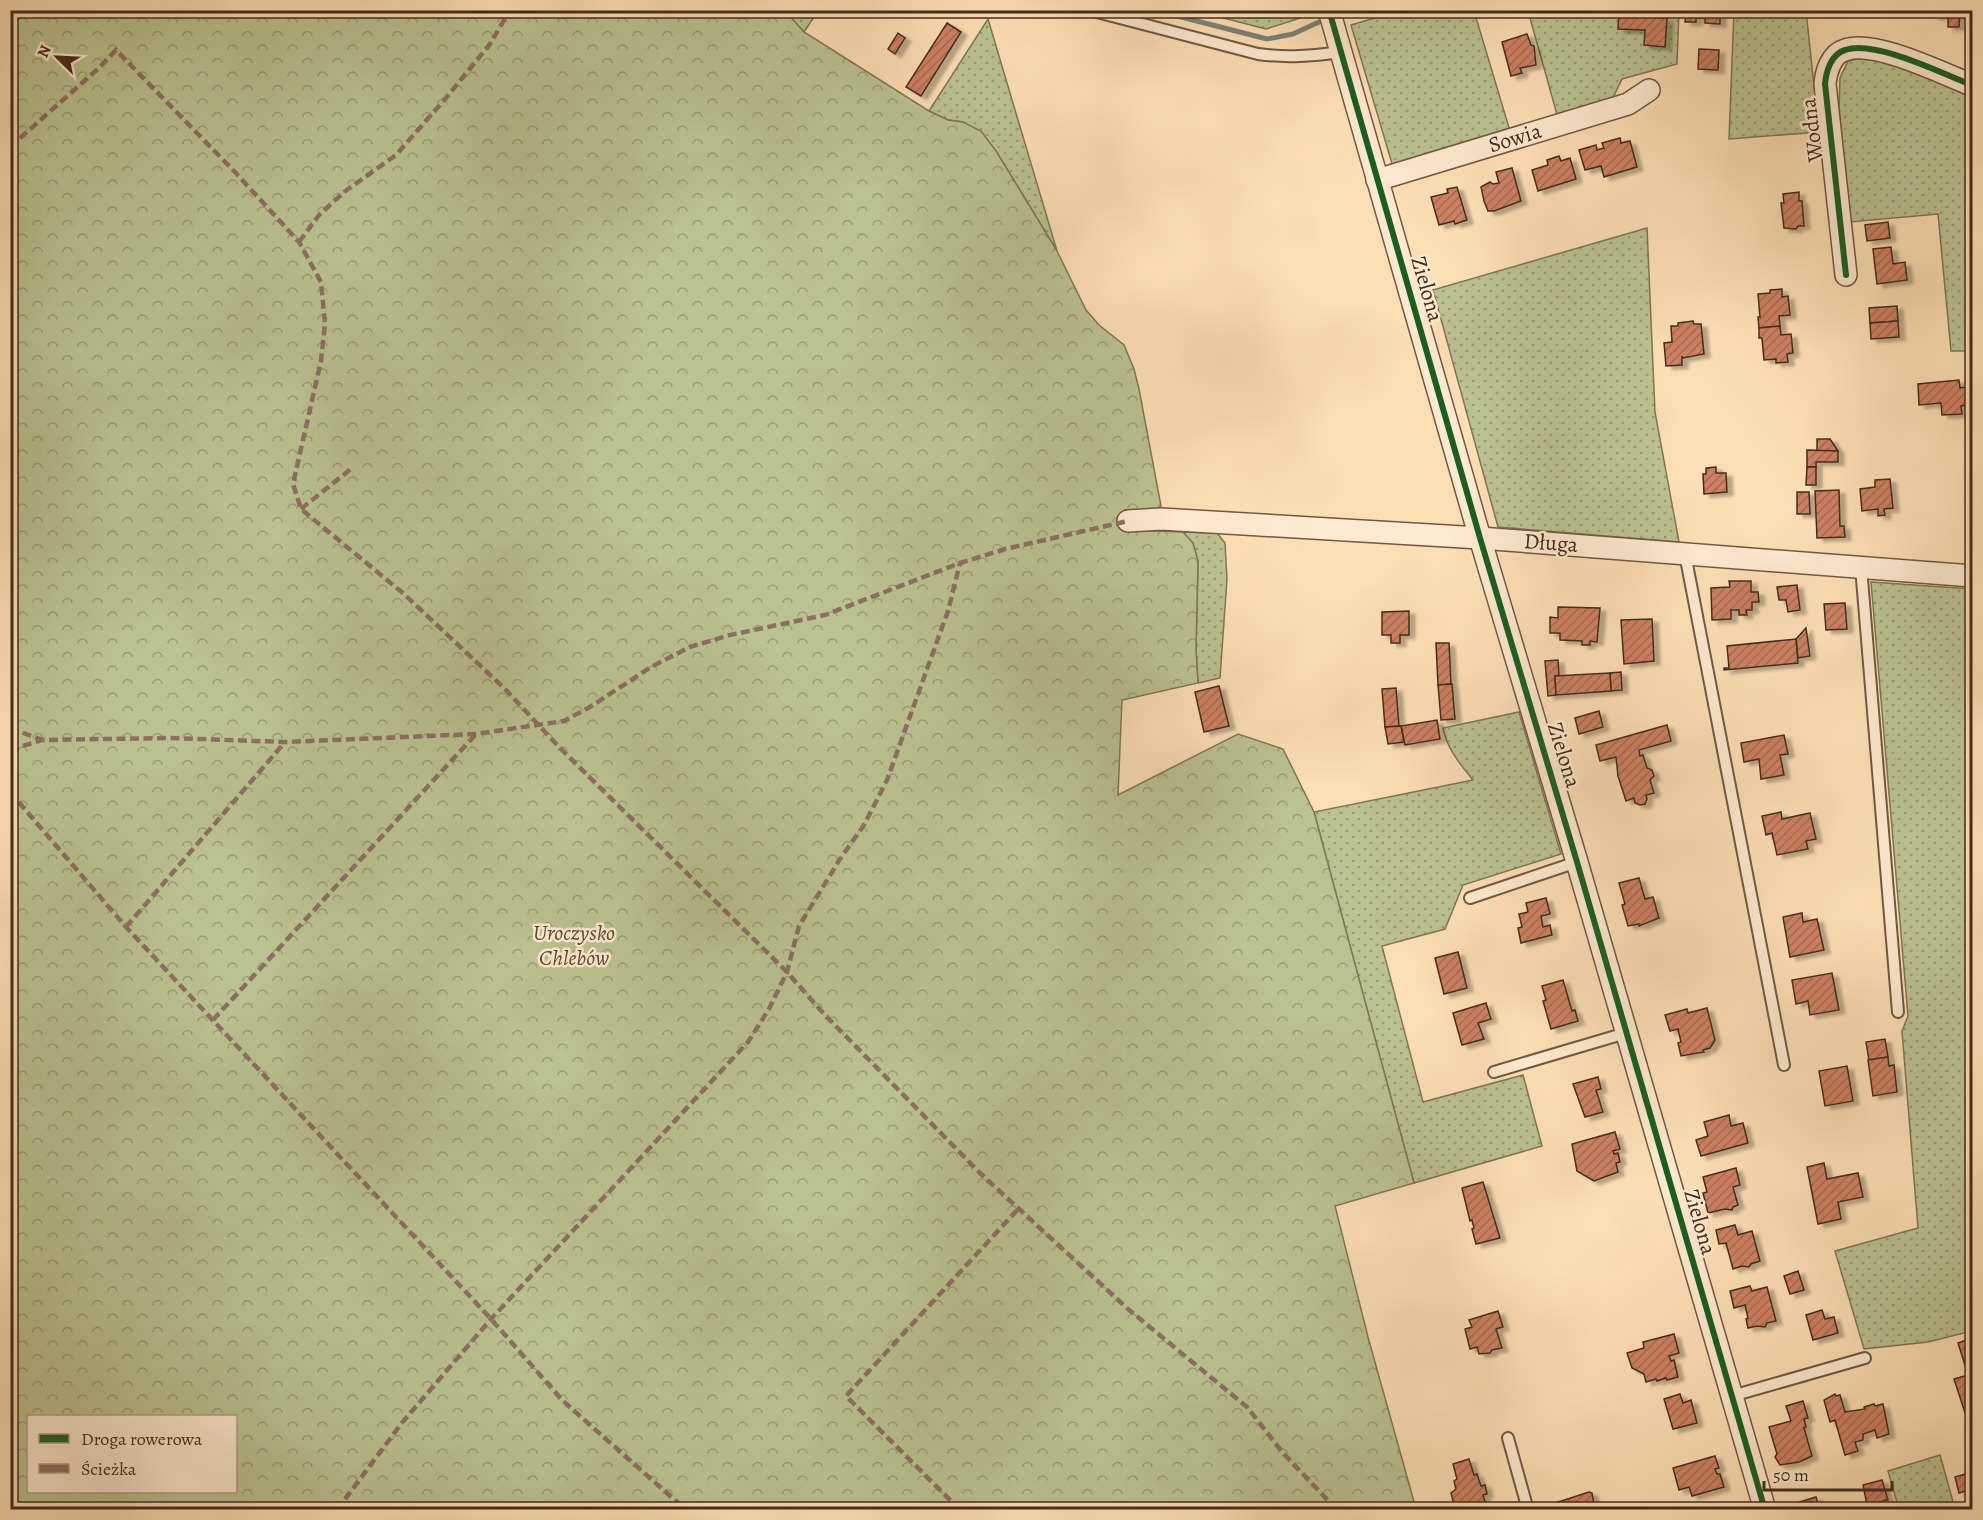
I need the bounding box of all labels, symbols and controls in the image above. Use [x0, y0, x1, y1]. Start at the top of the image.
north arrow [27, 27, 87, 87]
text: N [32, 41, 57, 61]
street label: Wodna [1793, 96, 1831, 165]
street label: Sowia [1485, 116, 1546, 160]
street label: Zielona [1403, 253, 1451, 326]
street label: Długa [1523, 526, 1580, 560]
street label: Zielona [1540, 718, 1588, 792]
park label: Uroczysko Chlebów [533, 918, 615, 973]
street label: Zielona [1676, 1186, 1724, 1259]
legend [27, 1415, 237, 1493]
text: Droga rowerowa [81, 1427, 203, 1451]
scale bar [1764, 1454, 1892, 1492]
text: Ścieżka [81, 1457, 137, 1481]
text: 50 m [1773, 1463, 1809, 1487]

